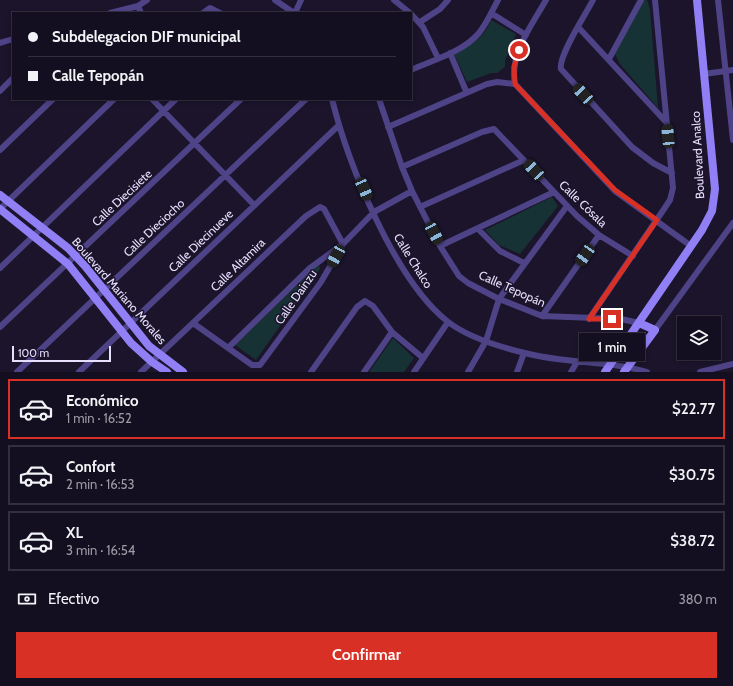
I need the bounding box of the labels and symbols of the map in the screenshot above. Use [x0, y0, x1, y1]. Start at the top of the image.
route start [510, 41, 528, 59]
car [570, 81, 596, 107]
street label: Boulevard Analco [688, 110, 707, 199]
car [661, 124, 675, 148]
car [521, 157, 547, 183]
street label: Calle Diecisiete [88, 166, 155, 229]
car [354, 176, 374, 202]
street label: Calle Cósala [556, 177, 611, 230]
street label: Calle Dieciocho [120, 195, 188, 260]
street label: Calle Diecinueve [165, 206, 236, 275]
car [423, 220, 445, 246]
street label: Calle Chalco [391, 230, 436, 291]
street label: Boulevard Mariano Morales [69, 234, 170, 347]
street label: Calle Altamira [207, 235, 268, 294]
car [573, 242, 597, 268]
car [325, 243, 347, 269]
street label: Calle Dainzu [271, 267, 320, 327]
street label: Calle Tepopán [476, 267, 548, 310]
route end [603, 310, 621, 328]
callout: 1 min [579, 333, 645, 361]
scale bar [12, 344, 111, 363]

